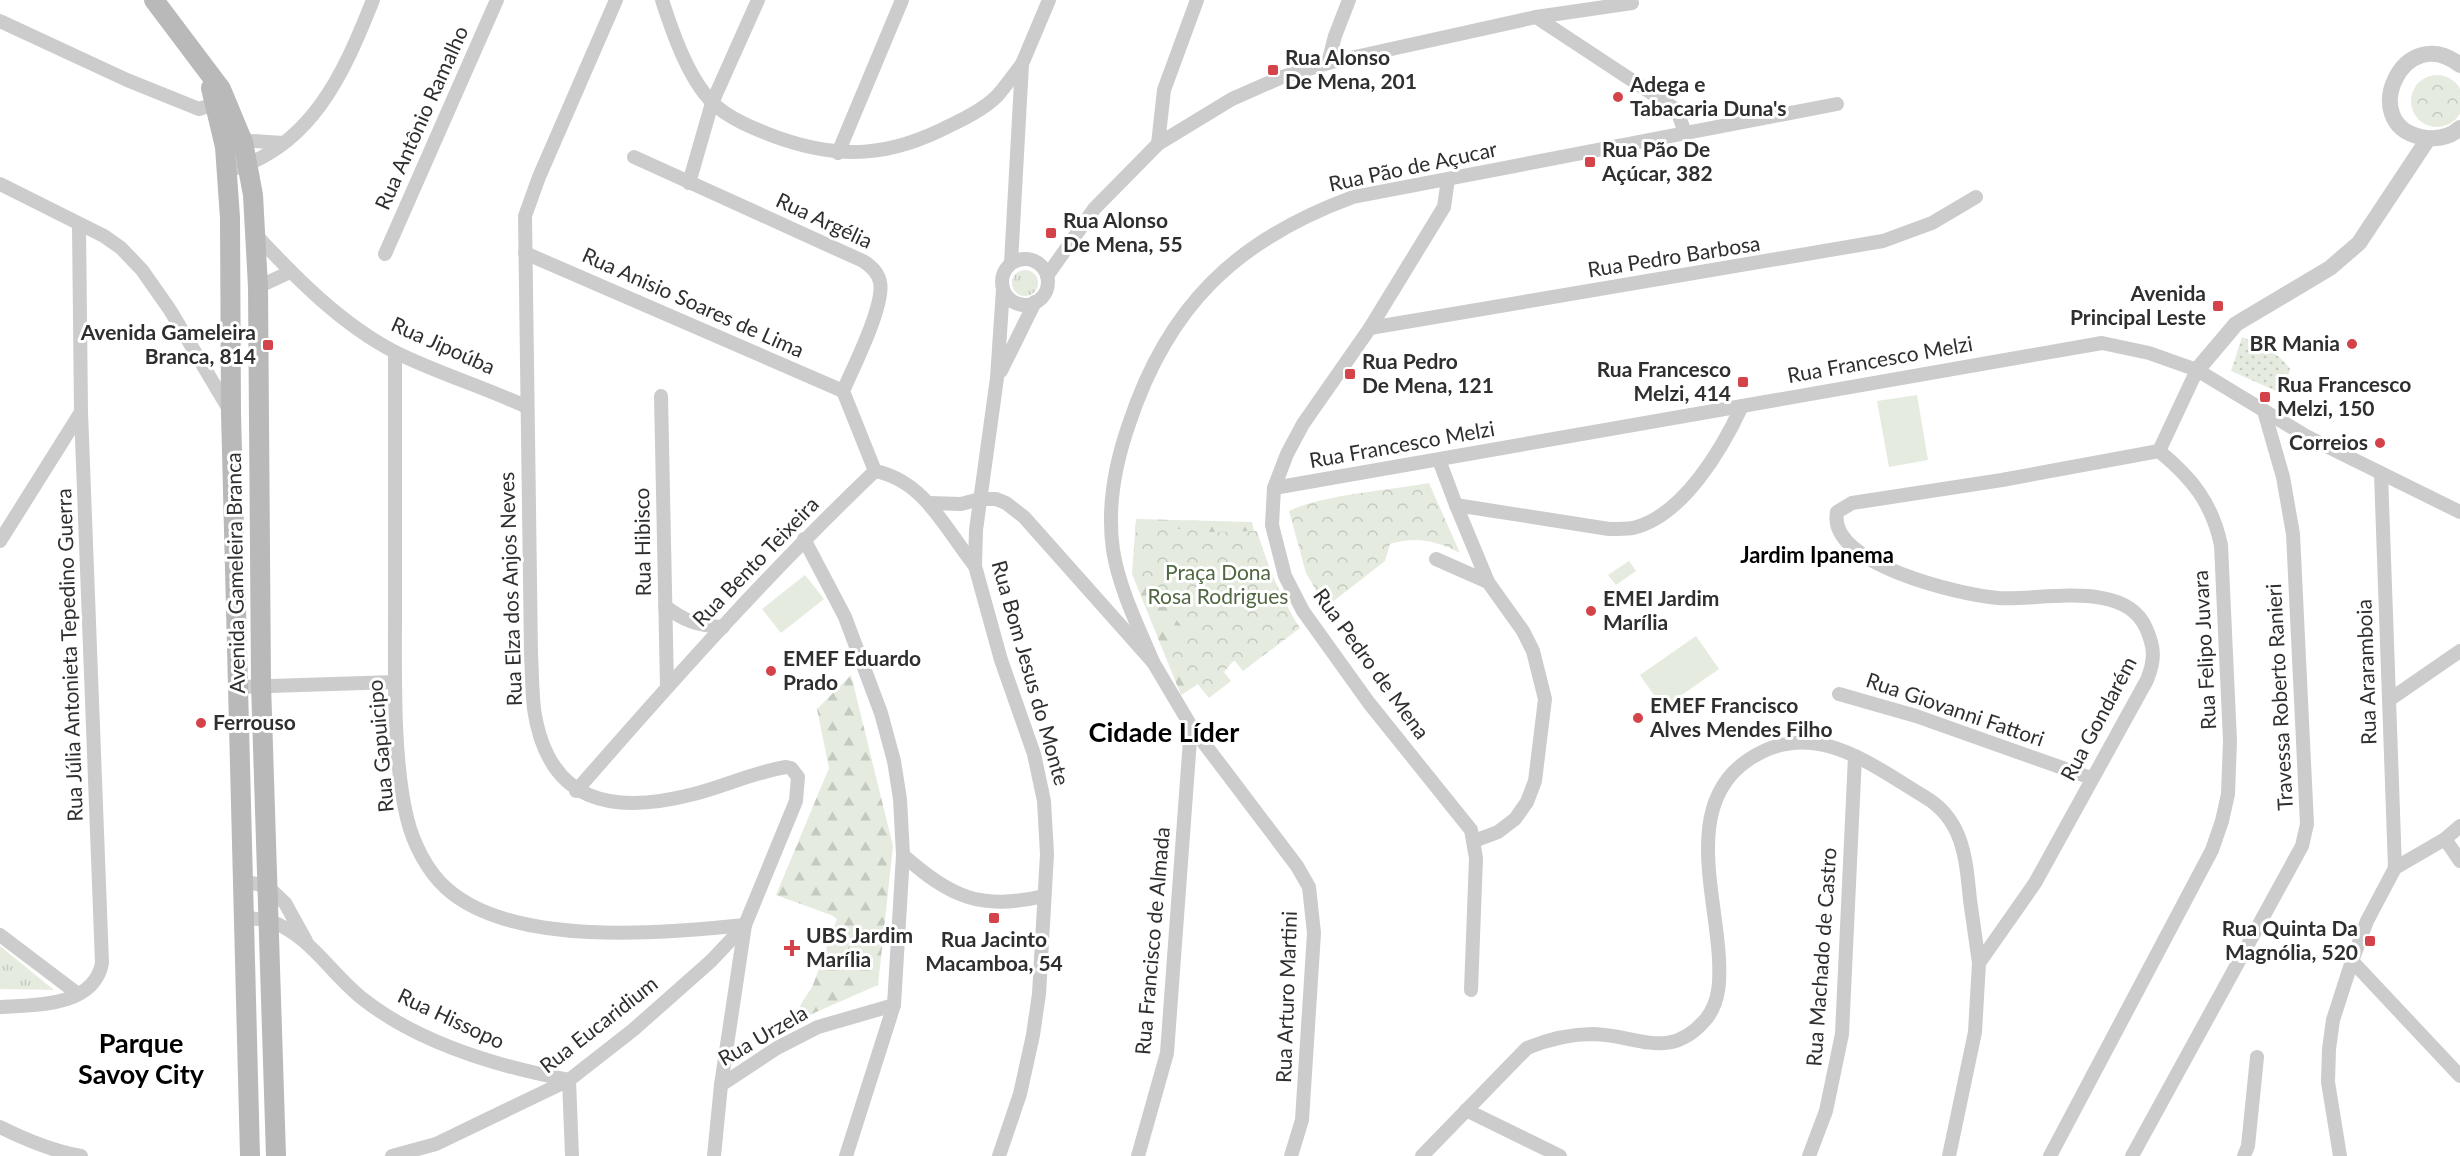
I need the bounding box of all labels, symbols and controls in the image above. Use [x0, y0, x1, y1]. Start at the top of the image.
street label: Rua Antônio Ramalho [369, 22, 472, 213]
place label: Rua Alonso De Mena, 201 [1285, 44, 1417, 93]
marker: Rua Alonso De Mena, 201 [1266, 63, 1280, 77]
place label: Adega e Tabacaria Duna's [1629, 71, 1786, 120]
marker: Adega e Tabacaria Duna's [1611, 90, 1625, 104]
street label: Rua Pão de Açucar [1326, 135, 1500, 196]
place label: Rua Pão De Açúcar, 382 [1601, 136, 1713, 185]
marker: Rua Pão De Açúcar, 382 [1583, 155, 1597, 169]
street label: Rua Argélia [772, 186, 877, 253]
place label: Rua Alonso De Mena, 55 [1063, 207, 1183, 256]
marker: Rua Alonso De Mena, 55 [1044, 226, 1058, 240]
street label: Rua Pedro Barbosa [1586, 230, 1762, 282]
street label: Rua Anisio Soares de Lima [579, 241, 808, 362]
place label: Avenida Principal Leste [2070, 280, 2206, 329]
marker: Avenida Principal Leste [2211, 299, 2225, 313]
street label: Rua Jipoúba [388, 311, 499, 379]
place label: Avenida Gameleira Branca, 814 [80, 319, 256, 368]
street label: Rua Francesco Melzi [1785, 330, 1974, 387]
place label: BR Mania [2250, 330, 2340, 355]
marker: BR Mania [2345, 337, 2359, 351]
marker: Avenida Gameleira Branca, 814 [261, 338, 275, 352]
place label: Rua Pedro De Mena, 121 [1362, 348, 1494, 397]
place label: Rua Francesco Melzi, 414 [1597, 356, 1731, 405]
marker: Rua Pedro De Mena, 121 [1343, 367, 1357, 381]
place label: Rua Francesco Melzi, 150 [2277, 371, 2411, 420]
marker: Rua Francesco Melzi, 414 [1736, 375, 1750, 389]
marker: Rua Francesco Melzi, 150 [2258, 390, 2272, 404]
street label: Rua Francesco Melzi [1307, 415, 1496, 472]
place label: Correios [2289, 429, 2368, 454]
marker: Correios [2373, 436, 2387, 450]
street label: Avenida Gameleira Branca [220, 452, 249, 694]
street label: Rua Elza dos Anjos Neves [493, 471, 526, 707]
street label: Rua Hibisco [628, 487, 655, 597]
street label: Rua Júlia Antonieta Tepedino Guerra [50, 488, 87, 822]
street label: Rua Bento Teixeira [687, 491, 823, 631]
district label: Jardim Ipanema [1740, 541, 1894, 568]
street label: Rua Bom Jesus do Monte [987, 557, 1076, 788]
park label: Praça Dona Rosa Rodrigues [1148, 559, 1288, 608]
street label: Rua Felipo Juvara [2187, 570, 2220, 731]
street label: Rua Pedro de Mena [1309, 583, 1435, 743]
street label: Travessa Roberto Ranieri [2260, 583, 2297, 811]
place label: EMEI Jardim Marília [1603, 585, 1719, 634]
street label: Rua Araramboia [2350, 599, 2381, 745]
marker: EMEI Jardim Marília [1584, 604, 1598, 618]
place label: EMEF Eduardo Prado [783, 645, 921, 694]
street label: Rua Gondarém [2055, 652, 2141, 785]
marker: EMEF Eduardo Prado [764, 664, 778, 678]
street label: Rua Giovanni Fattori [1863, 666, 2048, 751]
street label: Rua Gapuicipo [361, 679, 398, 814]
place label: EMEF Francisco Alves Mendes Filho [1649, 692, 1832, 741]
place label: Ferrouso [213, 709, 296, 734]
marker: EMEF Francisco Alves Mendes Filho [1631, 711, 1645, 725]
district label: Cidade Líder [1089, 715, 1239, 748]
marker: Ferrouso [194, 716, 208, 730]
street label: Rua Francisco de Almada [1129, 826, 1174, 1056]
street label: Rua Machado de Castro [1800, 846, 1841, 1067]
marker: Rua Jacinto Macamboa, 54 [987, 911, 1001, 925]
street label: Rua Arturo Martini [1270, 911, 1301, 1083]
place label: Rua Quinta Da Magnólia, 520 [2222, 915, 2358, 964]
place label: UBS Jardim Marília [806, 922, 913, 971]
place label: Rua Jacinto Macamboa, 54 [925, 926, 1063, 975]
marker: Rua Quinta Da Magnólia, 520 [2363, 934, 2377, 948]
marker: UBS Jardim Marília [783, 939, 801, 957]
street label: Rua Eucaridium [534, 970, 662, 1078]
street label: Rua Hissopo [394, 982, 509, 1053]
street label: Rua Urzela [713, 999, 811, 1070]
district label: Parque Savoy City [78, 1026, 205, 1090]

